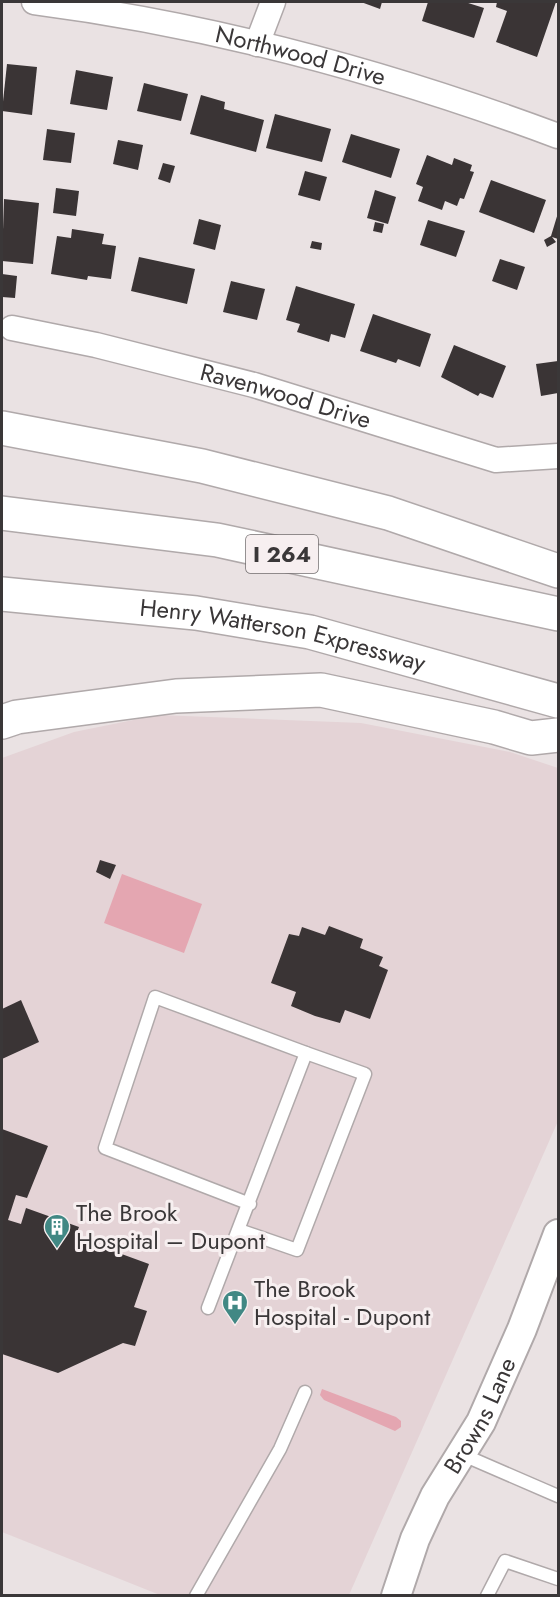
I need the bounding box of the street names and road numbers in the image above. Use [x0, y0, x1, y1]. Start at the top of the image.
street label: Northwood Drive [212, 16, 390, 94]
street label: Ravenwood Drive [197, 354, 375, 437]
road number: I 264 [246, 535, 318, 573]
street label: Henry Watterson Expressway [138, 590, 430, 680]
street label: Browns Lane [435, 1352, 524, 1480]

